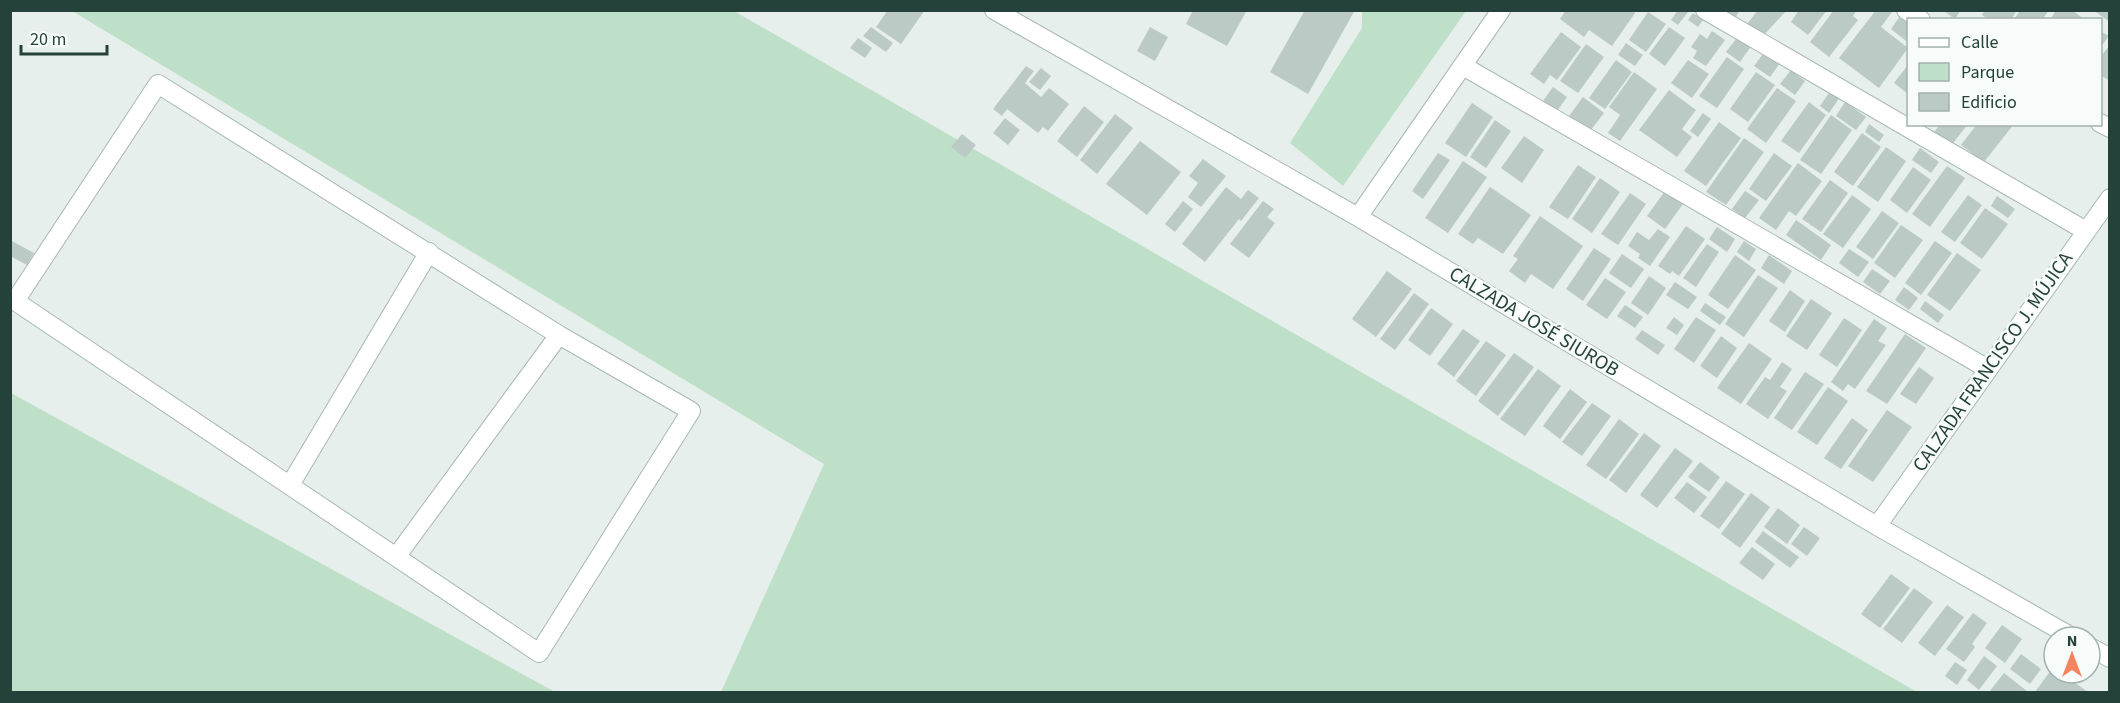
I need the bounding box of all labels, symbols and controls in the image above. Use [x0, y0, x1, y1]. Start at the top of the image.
scale bar [21, 18, 106, 56]
legend [1907, 18, 2102, 126]
text: 20 m [30, 27, 66, 52]
text: Calle [1961, 30, 1999, 55]
text: Parque [1961, 60, 2014, 85]
text: Edificio [1961, 90, 2017, 115]
street label: CALZADA FRANCISCO J. MÚJICA [1906, 246, 2080, 478]
street label: CALZADA JOSÉ SIUROB [1444, 260, 1624, 384]
north arrow [2042, 625, 2102, 685]
text: N [2067, 630, 2077, 652]

